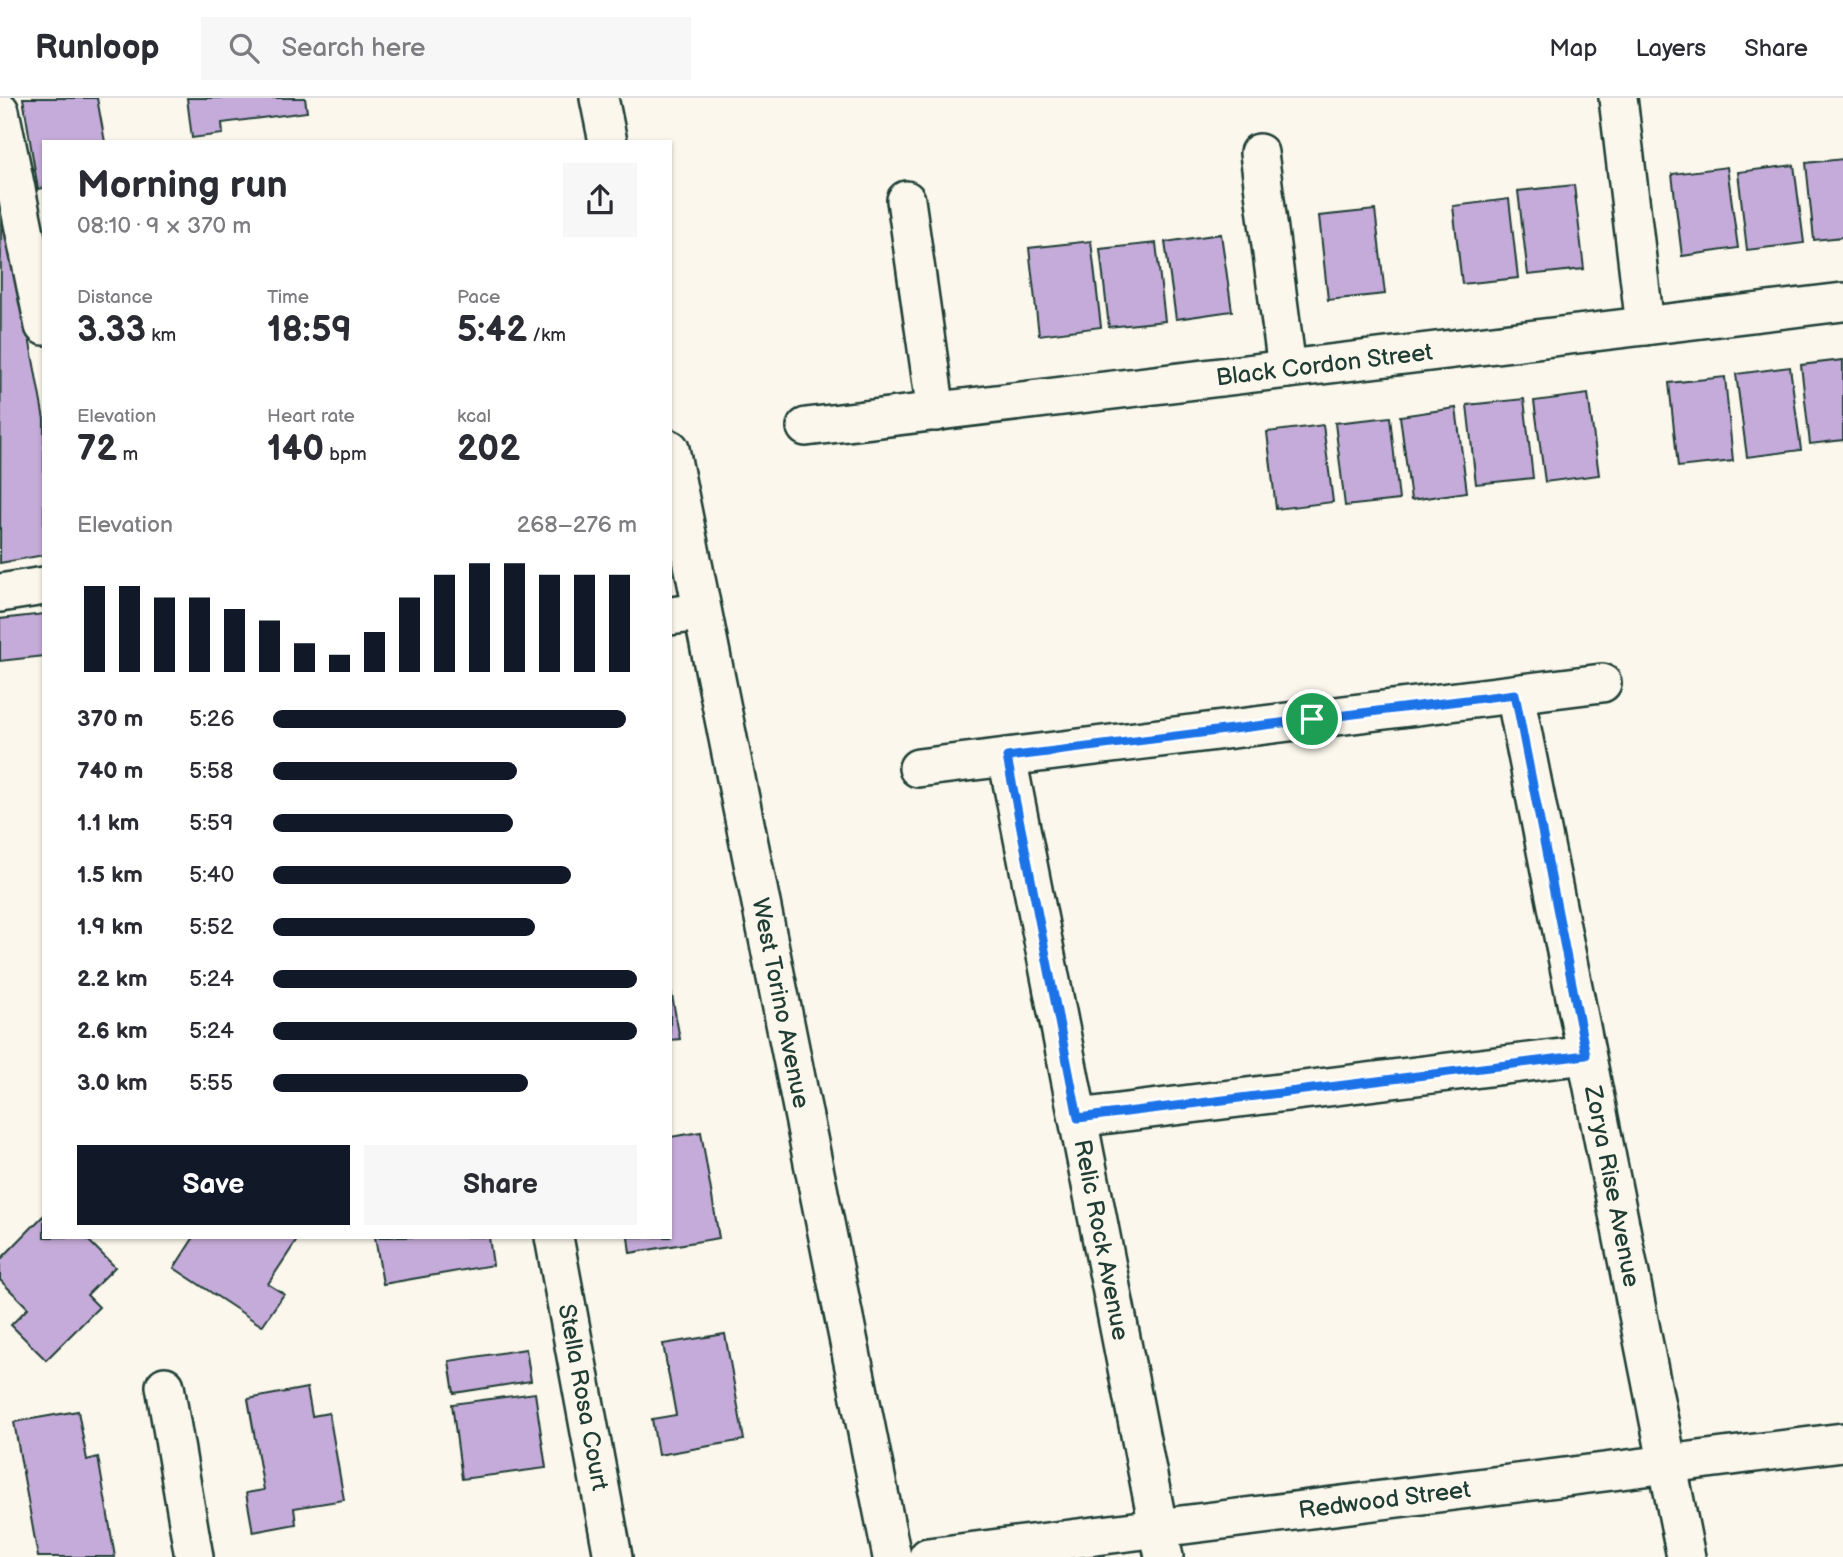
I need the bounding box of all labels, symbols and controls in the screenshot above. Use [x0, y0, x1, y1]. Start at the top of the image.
search box [201, 17, 691, 80]
text: Runloop [35, 28, 159, 68]
icon: search [225, 29, 263, 67]
text: Search here [281, 33, 425, 64]
text: Map [1549, 34, 1597, 63]
text: Layers [1635, 34, 1706, 63]
text: Share [1744, 34, 1808, 63]
text: Morning run [77, 163, 288, 208]
button: share [563, 163, 637, 237]
text: 08:10 · 9 × 370 m [77, 212, 251, 240]
text: Distance [77, 286, 153, 309]
text: Time [267, 286, 309, 309]
text: Pace [457, 286, 500, 309]
text: 3.33 [77, 309, 146, 352]
text: 18:59 [267, 309, 352, 352]
text: 5:42 [457, 309, 527, 352]
text: km [146, 324, 176, 347]
text: /km [527, 324, 566, 347]
street label: Black Cordon Street [1214, 337, 1435, 392]
text: Elevation [77, 405, 156, 428]
text: Heart rate [267, 405, 355, 428]
text: kcal [457, 405, 491, 428]
text: 72 [77, 428, 117, 471]
text: 140 [267, 428, 324, 471]
text: 202 [457, 428, 520, 471]
text: m [117, 443, 138, 466]
text: bpm [324, 443, 367, 466]
text: Elevation [77, 511, 173, 539]
text: 268–276 m [517, 511, 637, 539]
pin [1282, 689, 1342, 749]
icon: arrive [1293, 700, 1331, 738]
text: 370 m [77, 705, 143, 733]
text: 5:26 [189, 705, 234, 733]
text: 740 m [77, 757, 143, 785]
text: 5:58 [189, 757, 233, 785]
text: 1.1 km [77, 809, 139, 837]
text: 5:59 [189, 809, 233, 837]
text: 1.5 km [77, 861, 143, 889]
text: 5:40 [189, 861, 234, 889]
street label: West Torino Avenue [746, 895, 816, 1111]
text: 1.9 km [77, 913, 143, 941]
text: 5:52 [189, 913, 234, 941]
text: 2.2 km [77, 965, 148, 993]
text: 5:24 [189, 965, 234, 993]
text: 2.6 km [77, 1017, 148, 1045]
text: 5:24 [189, 1017, 234, 1045]
text: 3.0 km [77, 1069, 148, 1097]
text: 5:55 [189, 1069, 233, 1097]
street label: Zorya Rise Avenue [1578, 1082, 1647, 1289]
street label: Relic Rock Avenue [1068, 1137, 1136, 1343]
button: Save [77, 1145, 350, 1225]
button: Share [364, 1145, 637, 1225]
street label: Stella Rosa Court [552, 1302, 615, 1493]
street label: Redwood Street [1297, 1474, 1473, 1525]

